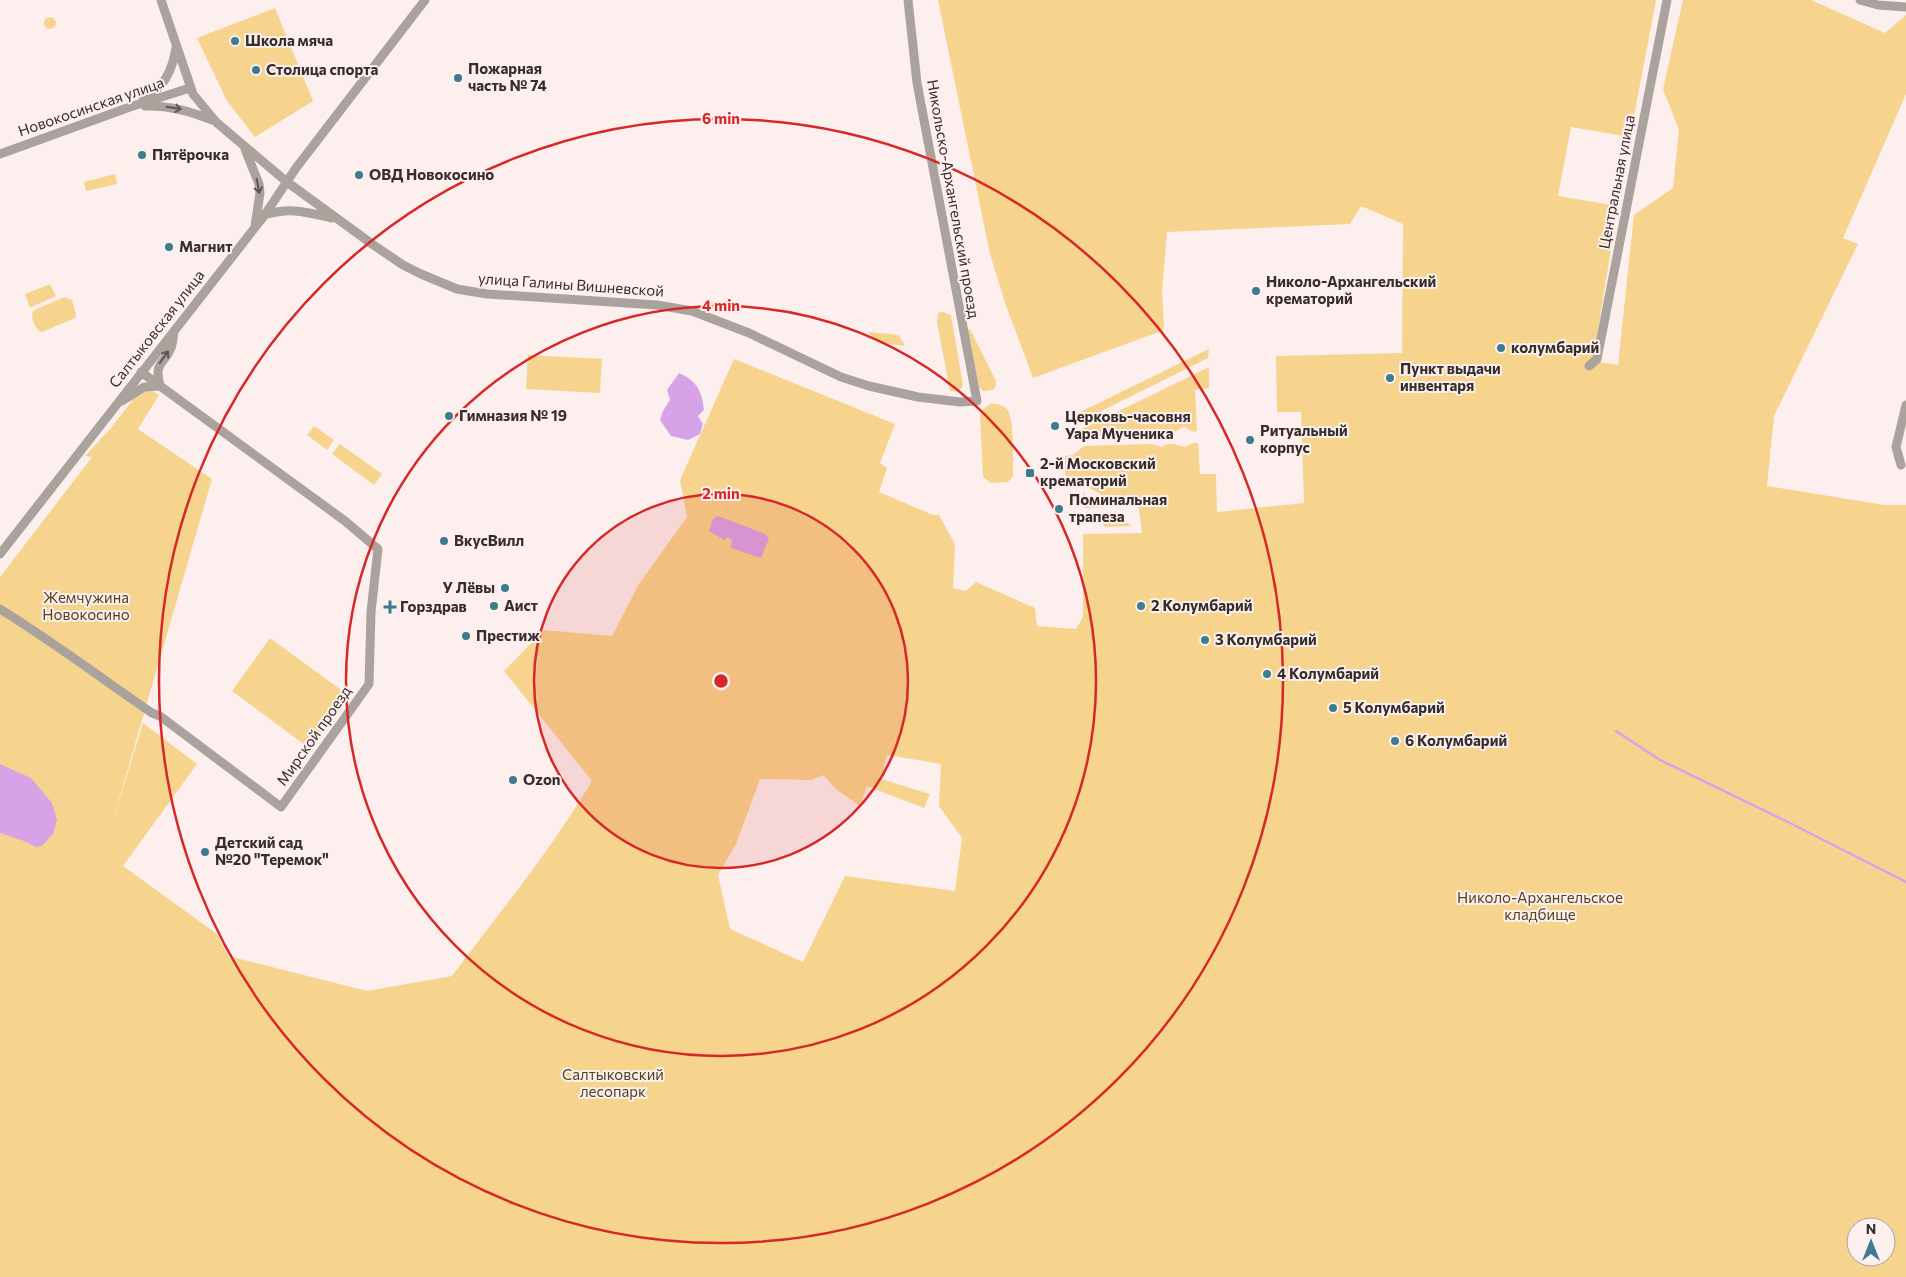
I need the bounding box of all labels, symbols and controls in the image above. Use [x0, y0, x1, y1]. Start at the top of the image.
place label: Школа мяча [245, 31, 333, 49]
marker: Школа мяча [229, 35, 241, 47]
place label: Пожарная часть № 74 [468, 59, 547, 94]
place label: Столица спорта [266, 60, 378, 78]
marker: Столица спорта [250, 64, 262, 76]
marker: Пожарная часть № 74 [452, 72, 464, 84]
street label: Новокосинская улица [15, 73, 166, 140]
street label: Никольско-Архангельский проезд [924, 78, 984, 320]
one-way arrow [166, 103, 182, 113]
text: 6 min [702, 109, 740, 127]
street label: Центральная улица [1594, 113, 1638, 250]
place label: Пятёрочка [152, 145, 229, 163]
marker: Пятёрочка [136, 149, 148, 161]
place label: ОВД Новокосино [369, 165, 494, 183]
marker: ОВД Новокосино [353, 169, 365, 181]
one-way arrow [254, 178, 264, 194]
place label: Магнит [179, 237, 232, 255]
marker: Магнит [163, 241, 175, 253]
street label: Салтыковская улица [105, 266, 208, 391]
street label: улица Галины Вишневской [478, 269, 665, 299]
place label: Николо-Архангельский крематорий [1266, 272, 1436, 307]
marker: Николо-Архангельский крематорий [1250, 285, 1262, 297]
text: 4 min [702, 296, 740, 314]
place label: колумбарий [1511, 338, 1599, 356]
marker: колумбарий [1495, 342, 1507, 354]
one-way arrow [159, 351, 170, 364]
place label: Пункт выдачи инвентаря [1400, 359, 1501, 394]
marker: Пункт выдачи инвентаря [1384, 372, 1396, 384]
place label: Гимназия № 19 [459, 406, 567, 424]
place label: Церковь-часовня Уара Мученика [1065, 407, 1191, 442]
marker: Гимназия № 19 [443, 410, 455, 422]
marker: Церковь-часовня Уара Мученика [1049, 420, 1061, 432]
place label: Ритуальный корпус [1260, 421, 1348, 456]
marker: Ритуальный корпус [1244, 434, 1256, 446]
place label: 2-й Московский крематорий [1040, 454, 1156, 489]
marker: 2-й Московский крематорий [1024, 467, 1036, 479]
text: 2 min [702, 484, 740, 502]
place label: Поминальная трапеза [1069, 490, 1167, 525]
marker: Поминальная трапеза [1053, 503, 1065, 515]
place label: ВкусВилл [454, 531, 524, 549]
marker: ВкусВилл [438, 535, 450, 547]
place label: У Лёвы [442, 578, 495, 596]
marker: У Лёвы [499, 582, 511, 594]
park label: Жемчужина Новокосино [42, 588, 130, 623]
place label: Аист [504, 596, 538, 614]
place label: 2 Колумбарий [1151, 596, 1252, 614]
place label: Горздрав [400, 597, 467, 615]
marker: Аист [488, 600, 500, 612]
marker: 2 Колумбарий [1135, 600, 1147, 612]
marker: Горздрав [384, 601, 396, 613]
place label: Престиж [476, 626, 540, 644]
marker: Престиж [460, 630, 472, 642]
place label: 3 Колумбарий [1215, 630, 1317, 648]
marker: 3 Колумбарий [1199, 634, 1211, 646]
place label: 4 Колумбарий [1277, 664, 1379, 682]
marker: 4 Колумбарий [1261, 668, 1273, 680]
centre of rings [712, 672, 730, 690]
street label: Мирской проезд [272, 682, 354, 789]
place label: 5 Колумбарий [1343, 698, 1445, 716]
marker: 5 Колумбарий [1327, 702, 1339, 714]
place label: 6 Колумбарий [1405, 731, 1507, 749]
marker: 6 Колумбарий [1389, 735, 1401, 747]
place label: Ozon [523, 770, 561, 788]
marker: Ozon [507, 774, 519, 786]
place label: Детский сад №20 "Теремок" [215, 833, 329, 868]
marker: Детский сад №20 "Теремок" [199, 846, 211, 858]
park label: Николо-Архангельское кладбище [1457, 888, 1623, 923]
park label: Салтыковский лесопарк [562, 1065, 664, 1100]
north arrow [1846, 1217, 1896, 1267]
text: N [1866, 1220, 1876, 1237]

